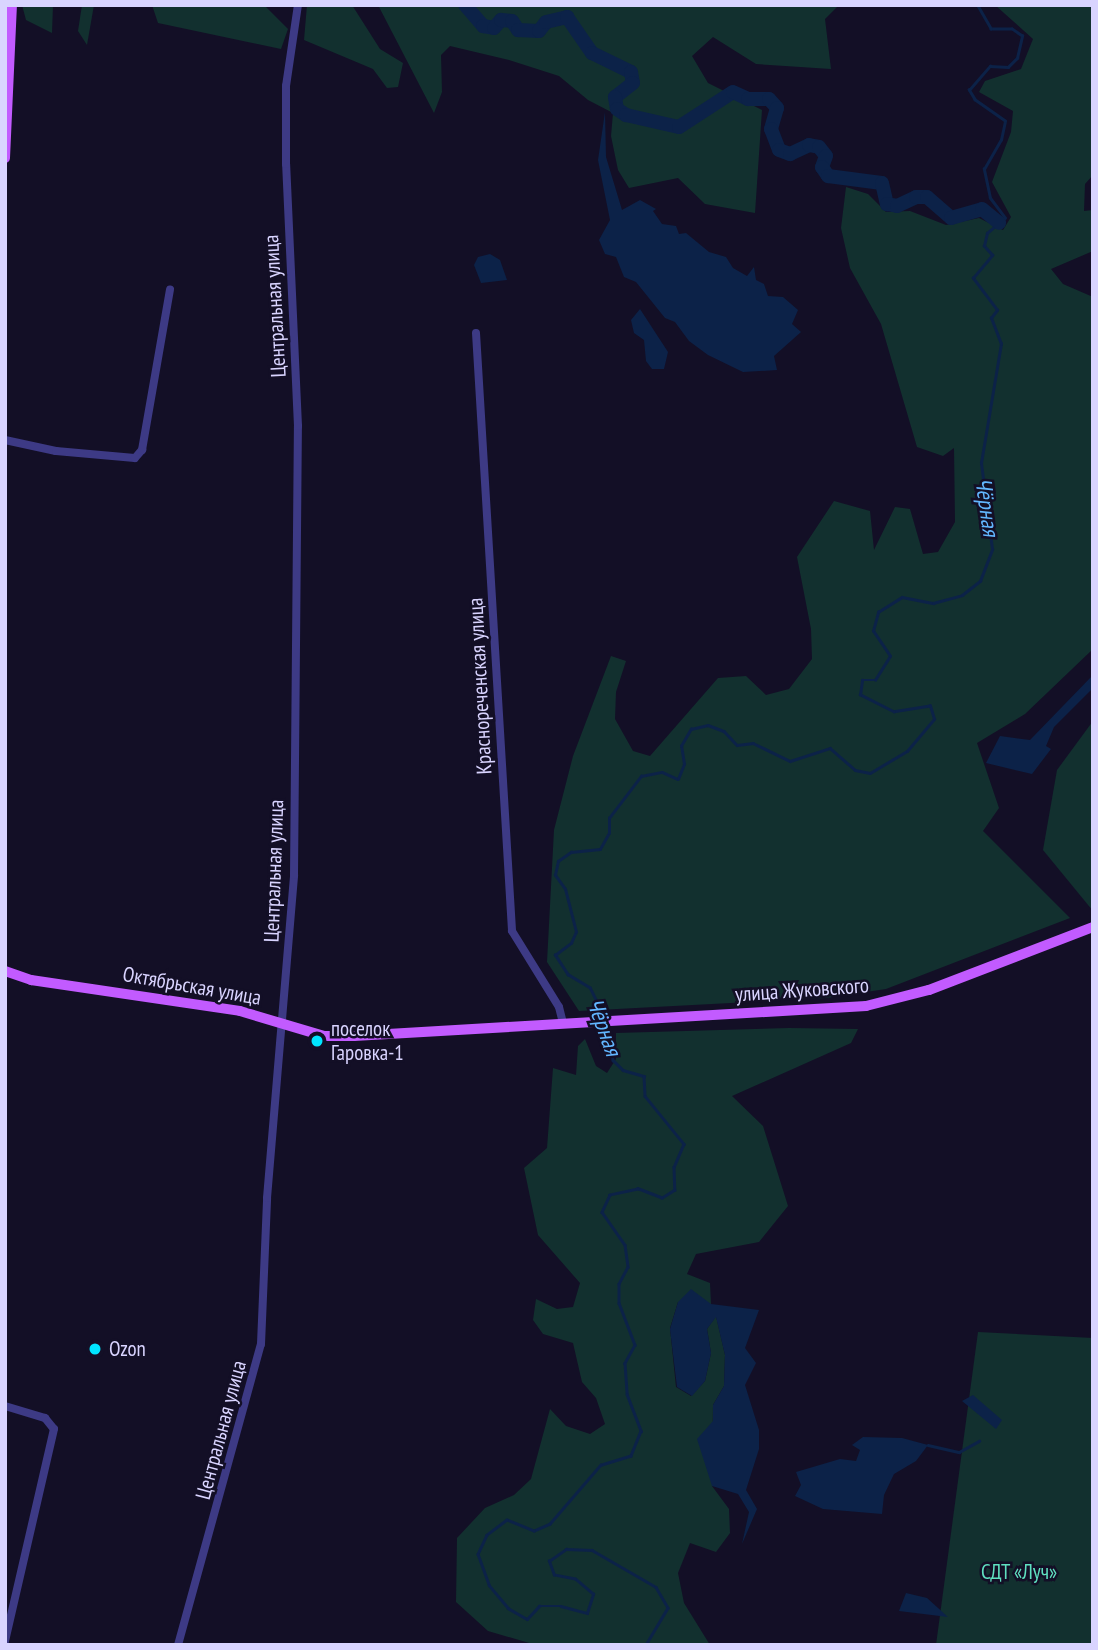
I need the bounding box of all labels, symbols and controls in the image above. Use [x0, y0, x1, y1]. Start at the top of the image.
street label: Центральная улица [259, 234, 291, 378]
water label: Чёрная [969, 476, 1005, 538]
street label: Краснореченская улица [463, 597, 497, 775]
street label: Центральная улица [259, 799, 289, 943]
street label: Октябрьская улица [121, 961, 263, 1011]
street label: улица Жуковского [734, 973, 870, 1007]
water label: Чёрная [581, 995, 627, 1059]
place label: поселок Гаровка-1 [331, 1016, 404, 1066]
marker: поселок Гаровка-1 [309, 1033, 325, 1049]
place label: Ozon [109, 1336, 146, 1362]
marker: Ozon [87, 1341, 103, 1357]
street label: Центральная улица [190, 1358, 252, 1502]
park label: СДТ «Луч» [981, 1559, 1057, 1585]

